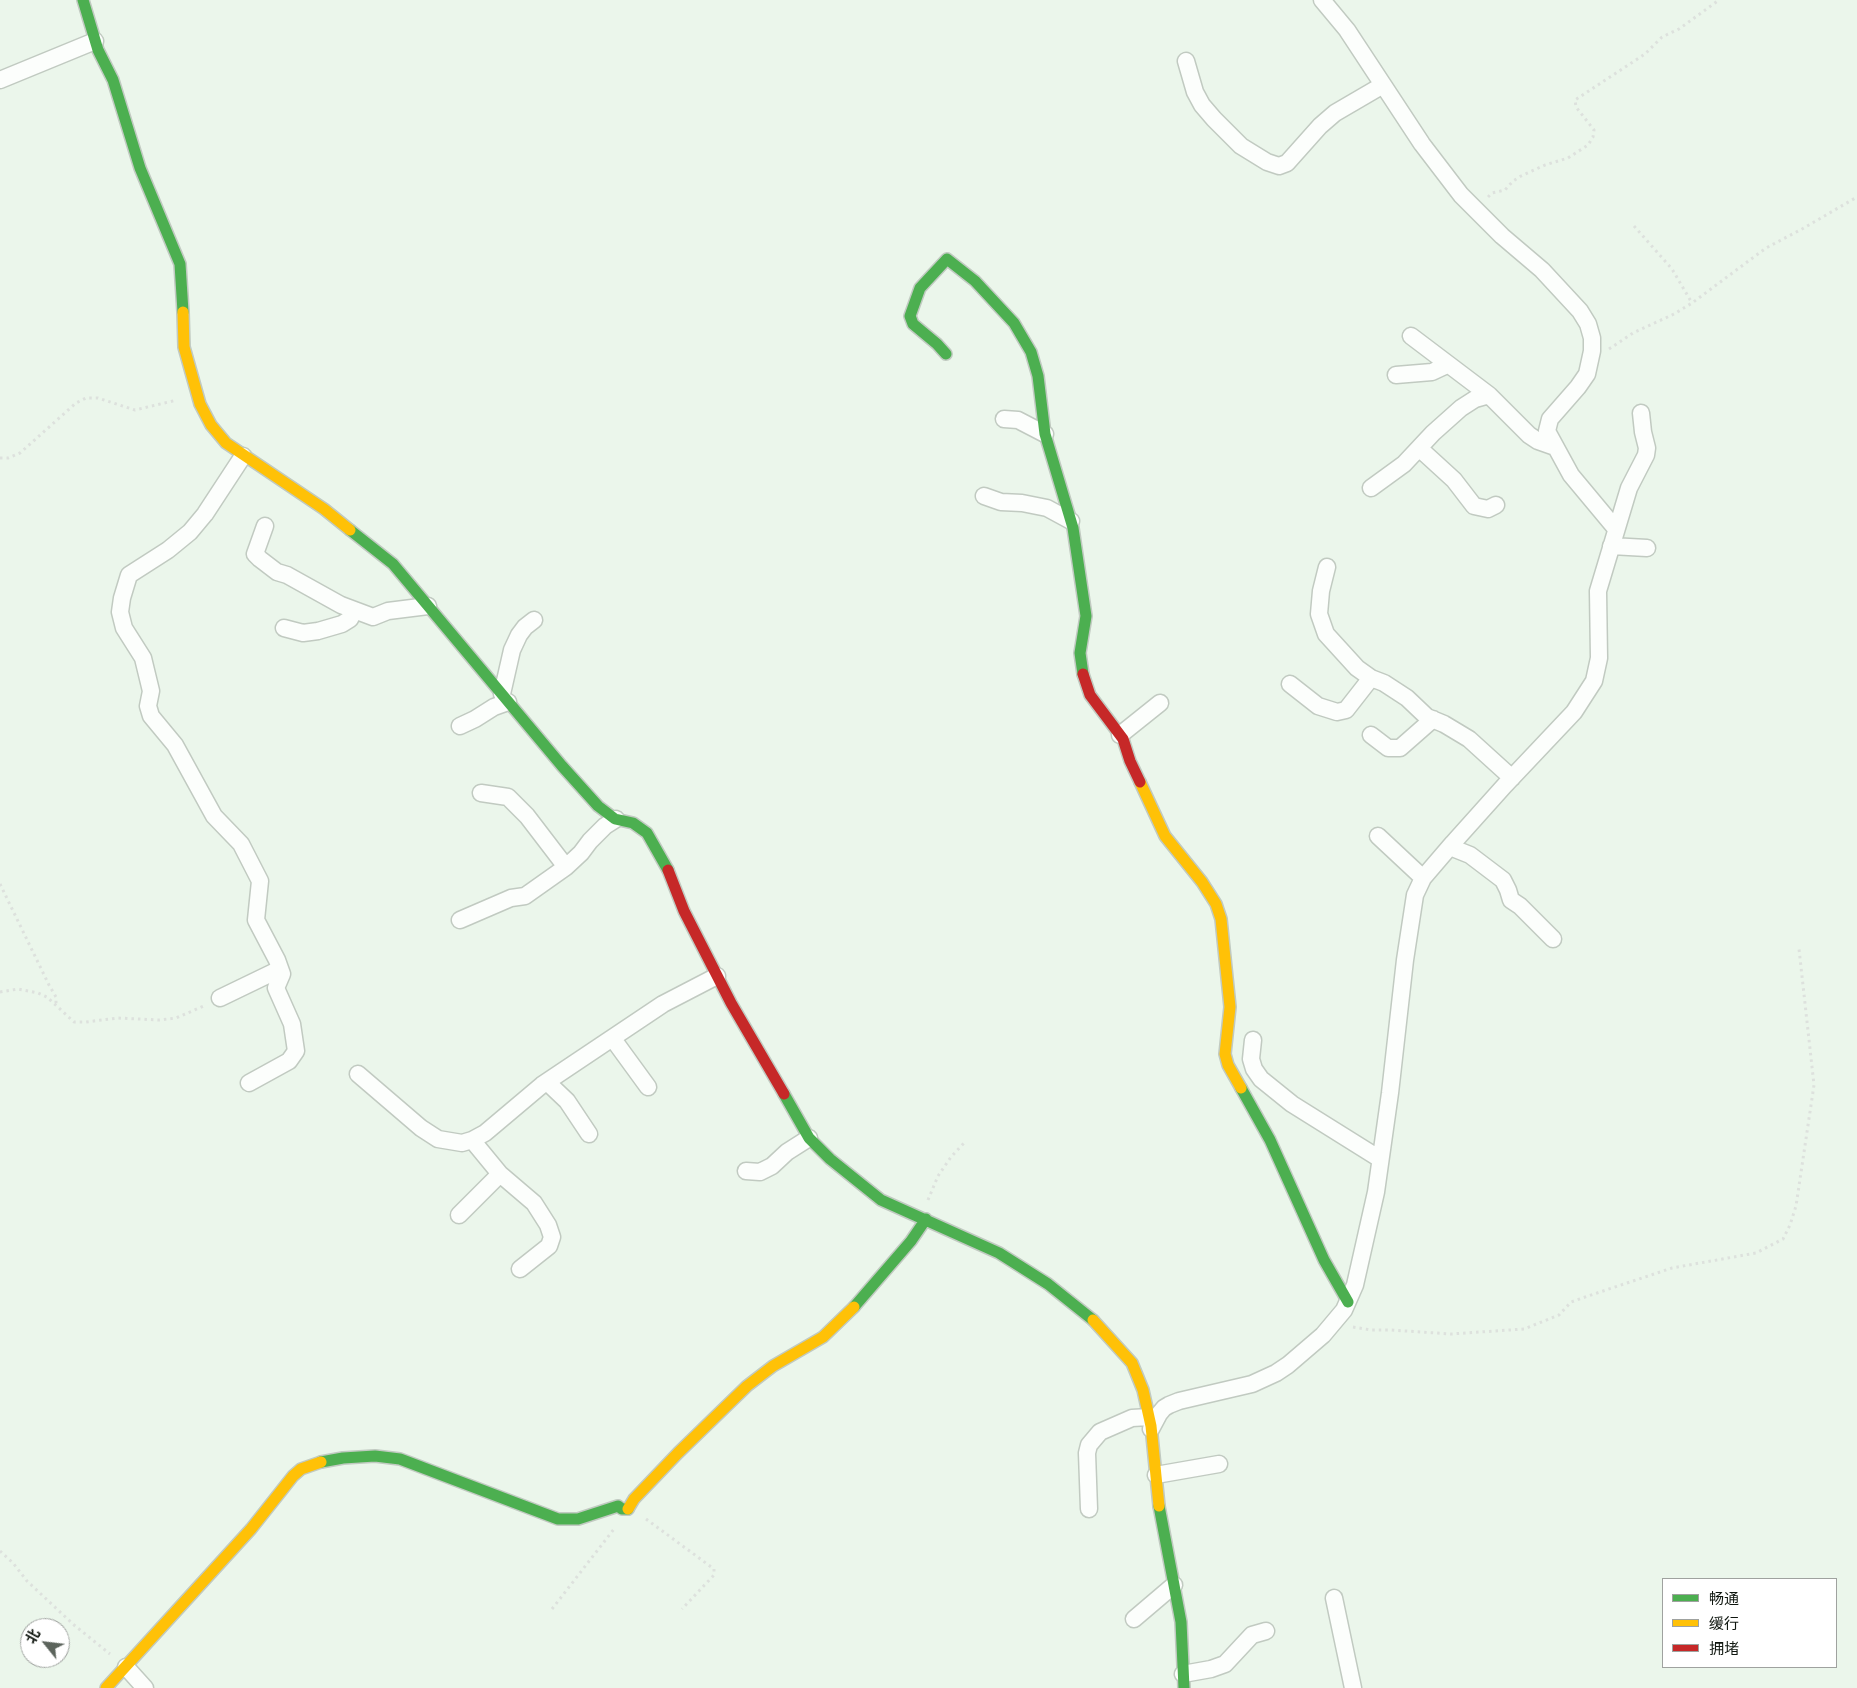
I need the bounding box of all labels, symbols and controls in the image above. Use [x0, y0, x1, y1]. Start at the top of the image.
legend [1662, 1578, 1837, 1668]
text: 畅通 [1709, 1588, 1739, 1608]
text: 缓行 [1709, 1613, 1739, 1633]
north arrow [20, 1618, 70, 1668]
text: 北 [21, 1625, 44, 1647]
text: 拥堵 [1709, 1638, 1739, 1658]

